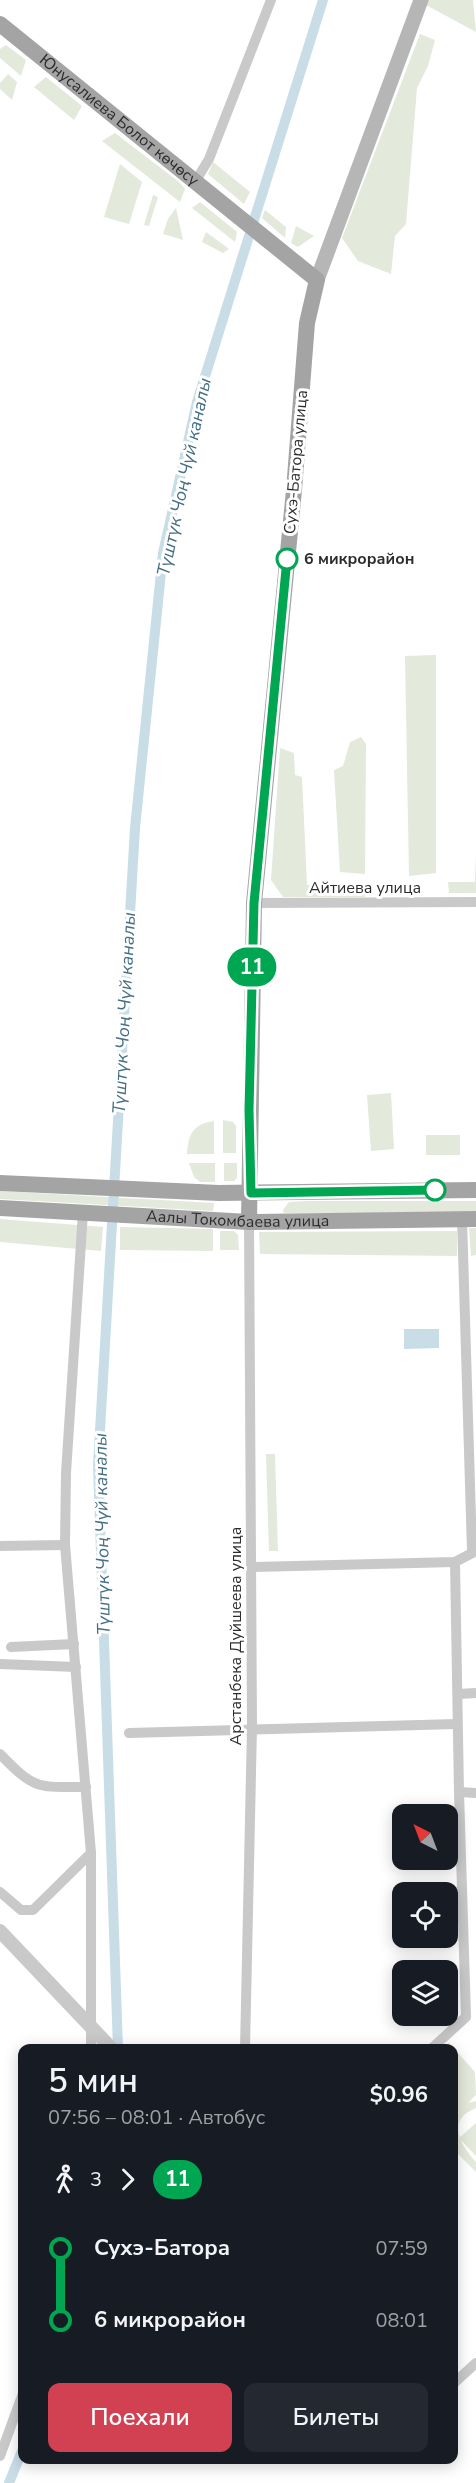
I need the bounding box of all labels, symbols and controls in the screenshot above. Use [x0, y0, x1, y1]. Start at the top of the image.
street label: Юнусалиева Болот көчөсү [35, 49, 204, 192]
water label: Түштүк Чоң Чүй каналы [151, 376, 217, 578]
street label: Сухэ-Батора улица [279, 389, 313, 535]
marker: 6 микрорайон [276, 548, 298, 570]
place label: 6 микрорайон [304, 548, 414, 570]
street label: Айтиева улица [309, 877, 421, 899]
water label: Түштүк Чоң Чүй каналы [107, 911, 141, 1115]
line badge: 11 [225, 948, 279, 986]
text: 11 [239, 953, 265, 981]
unlabelled marker [424, 1179, 446, 1201]
street label: Аалы Токомбаева улица [145, 1205, 329, 1233]
water label: Түштүк Чоң Чүй каналы [88, 1433, 116, 1635]
street label: Арстанбека Дуйшеева улица [225, 1527, 247, 1745]
north arrow [392, 1804, 458, 1870]
map controls [392, 1804, 458, 2026]
button: locate [392, 1882, 458, 1948]
button: layers [392, 1960, 458, 2026]
text: 5 мин [48, 2059, 138, 2104]
text: $0.96 [370, 2080, 428, 2110]
text: 07:56 – 08:01 · Автобус [48, 2104, 265, 2131]
icon: walk [48, 2163, 81, 2196]
icon: forward [111, 2163, 144, 2196]
text: 11 [165, 2165, 190, 2193]
text: 3 [90, 2166, 102, 2193]
text: Сухэ-Батора [94, 2233, 230, 2263]
text: 07:59 [375, 2235, 428, 2262]
text: 6 микрорайон [94, 2305, 246, 2335]
text: 08:01 [375, 2307, 428, 2334]
button: Поехали [48, 2383, 232, 2452]
button: Билеты [244, 2383, 428, 2452]

